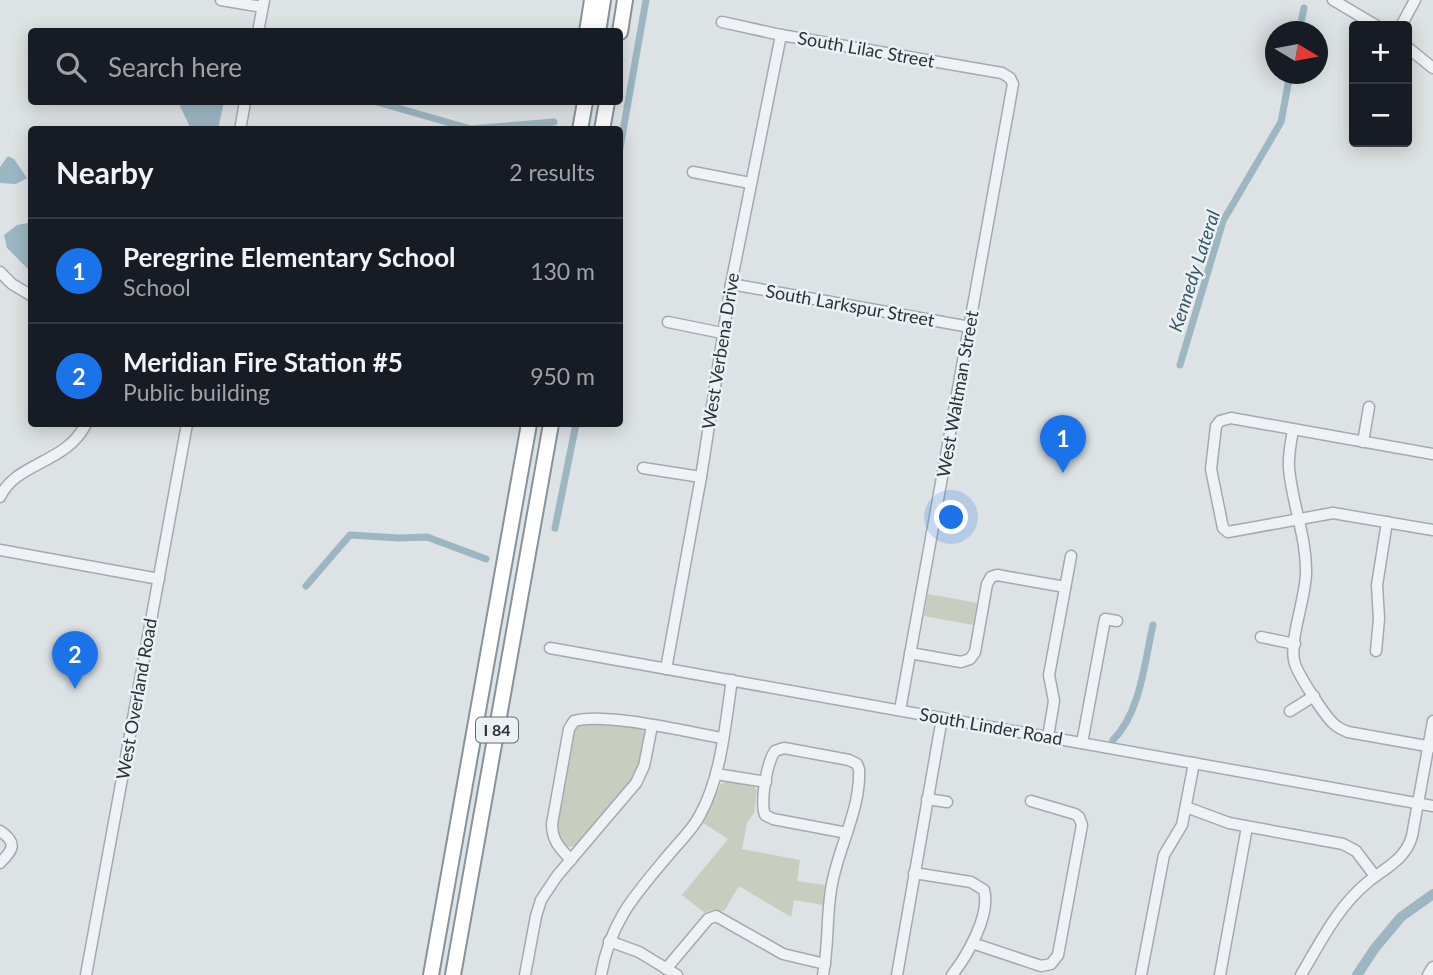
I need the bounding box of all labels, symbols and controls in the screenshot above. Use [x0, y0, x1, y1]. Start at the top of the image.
north arrow [1265, 21, 1328, 84]
map controls [1349, 21, 1412, 147]
button: + [1349, 21, 1412, 84]
street label: South Lilac Street [796, 26, 937, 72]
search box [28, 28, 623, 105]
icon: search [52, 48, 90, 86]
text: Search here [108, 51, 242, 83]
button: − [1349, 84, 1412, 147]
text: Nearby [56, 154, 154, 190]
text: 2 results [509, 158, 595, 186]
water label: Kennedy Lateral [1163, 207, 1224, 335]
text: Peregrine Elementary School [123, 241, 456, 273]
text: 1 [72, 257, 86, 285]
text: 130 m [530, 257, 595, 285]
street label: West Verbena Drive [697, 271, 743, 431]
text: School [123, 273, 191, 301]
street label: South Larkspur Street [764, 279, 937, 331]
street label: West Waltman Street [932, 308, 983, 479]
text: Meridian Fire Station #5 [123, 346, 403, 378]
text: 2 [72, 362, 86, 390]
text: 950 m [530, 362, 595, 390]
text: Public building [123, 378, 270, 406]
pin: 1 [1040, 415, 1086, 473]
your location [934, 500, 968, 534]
street label: West Overland Road [111, 617, 161, 781]
pin: 2 [52, 631, 98, 689]
street label: South Linder Road [918, 703, 1064, 749]
road number: I 84 [476, 718, 518, 743]

